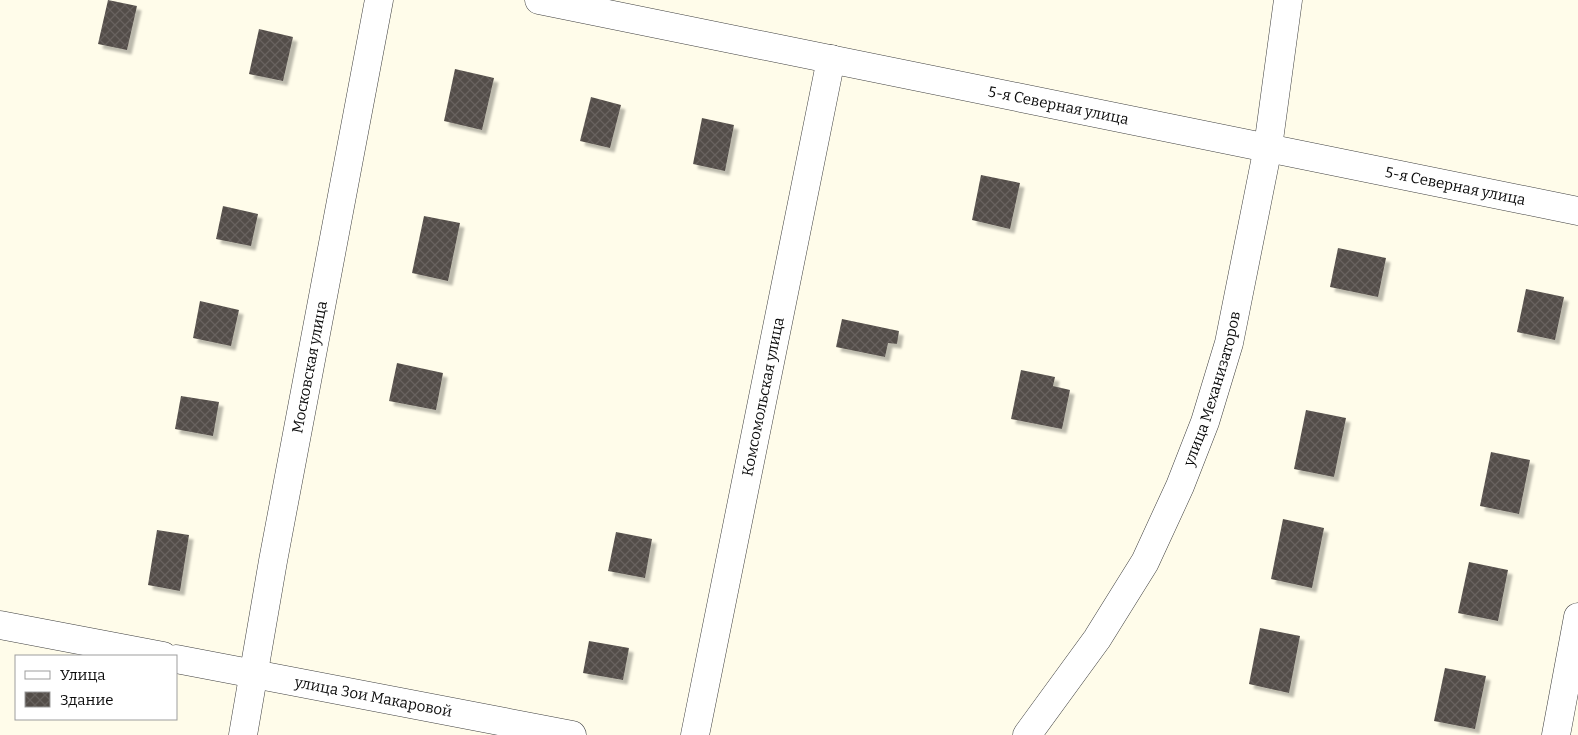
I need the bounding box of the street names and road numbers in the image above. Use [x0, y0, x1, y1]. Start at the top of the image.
street label: 5-я Северная улица [987, 82, 1130, 129]
street label: 5-я Северная улица [1383, 163, 1527, 209]
street label: Московская улица [288, 299, 331, 435]
street label: улица Механизаторов [1179, 310, 1244, 470]
street label: Комсомольская улица [738, 316, 788, 478]
street label: улица Зои Макаровой [292, 673, 454, 721]

